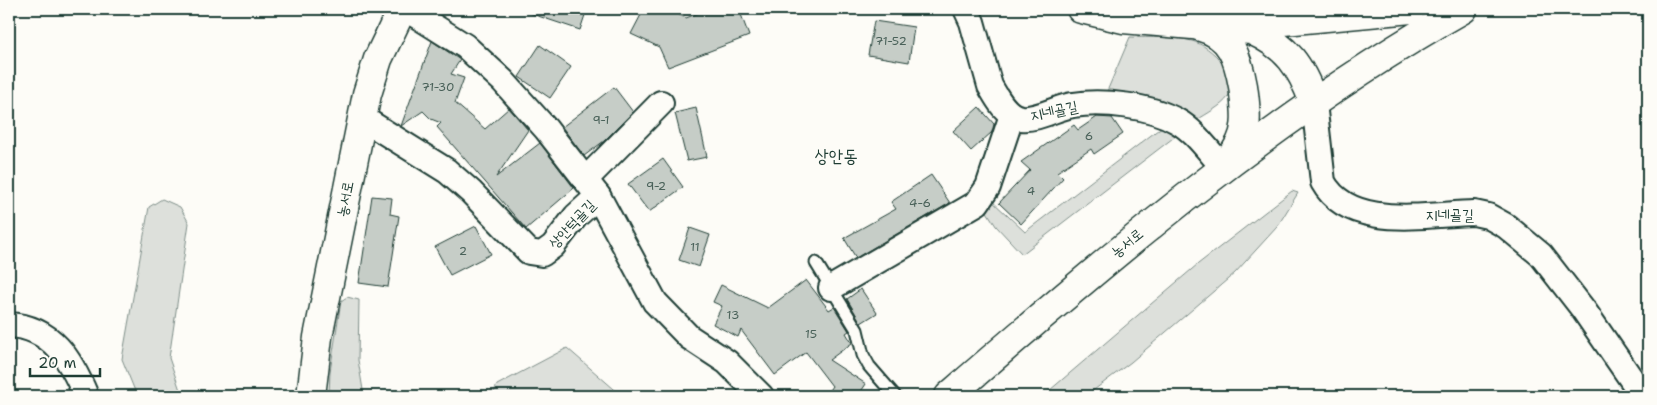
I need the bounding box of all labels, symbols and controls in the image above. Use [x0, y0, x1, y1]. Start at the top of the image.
house number: 71-52 [875, 33, 907, 49]
house number: 71-30 [422, 79, 454, 95]
street label: 지네골길 [1028, 96, 1080, 126]
house number: 9-1 [592, 112, 610, 128]
house number: 6 [1085, 128, 1093, 144]
district label: 상안동 [814, 144, 858, 168]
house number: 9-2 [646, 178, 666, 194]
street label: 농서로 [332, 179, 358, 219]
house number: 4 [1027, 183, 1035, 199]
street label: 상안턱골길 [544, 195, 600, 253]
house number: 4-6 [909, 195, 931, 211]
street label: 지네골길 [1426, 205, 1474, 225]
street label: 농서로 [1107, 224, 1147, 262]
house number: 11 [690, 239, 700, 255]
house number: 2 [459, 243, 467, 259]
house number: 13 [727, 307, 739, 323]
house number: 15 [805, 326, 817, 342]
scale bar [30, 345, 100, 377]
text: 20 m [38, 353, 77, 373]

